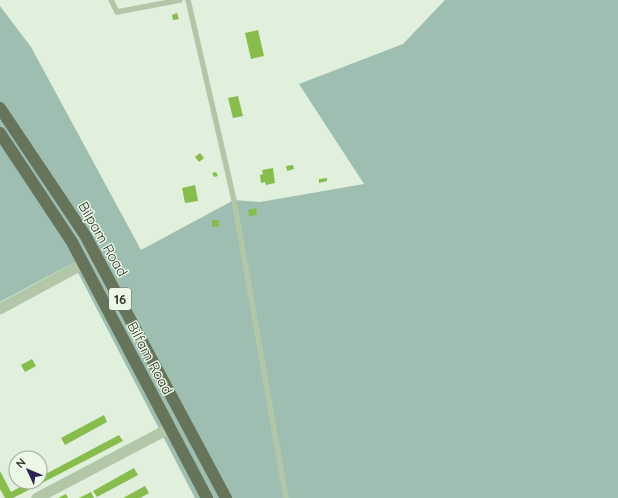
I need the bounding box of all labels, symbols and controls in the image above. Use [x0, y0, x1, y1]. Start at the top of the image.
street label: Bilpam Road [74, 198, 132, 280]
road number: 16 [109, 288, 131, 310]
street label: Bilfam Road [123, 318, 177, 398]
north arrow [8, 450, 48, 490]
text: N [13, 455, 29, 471]

